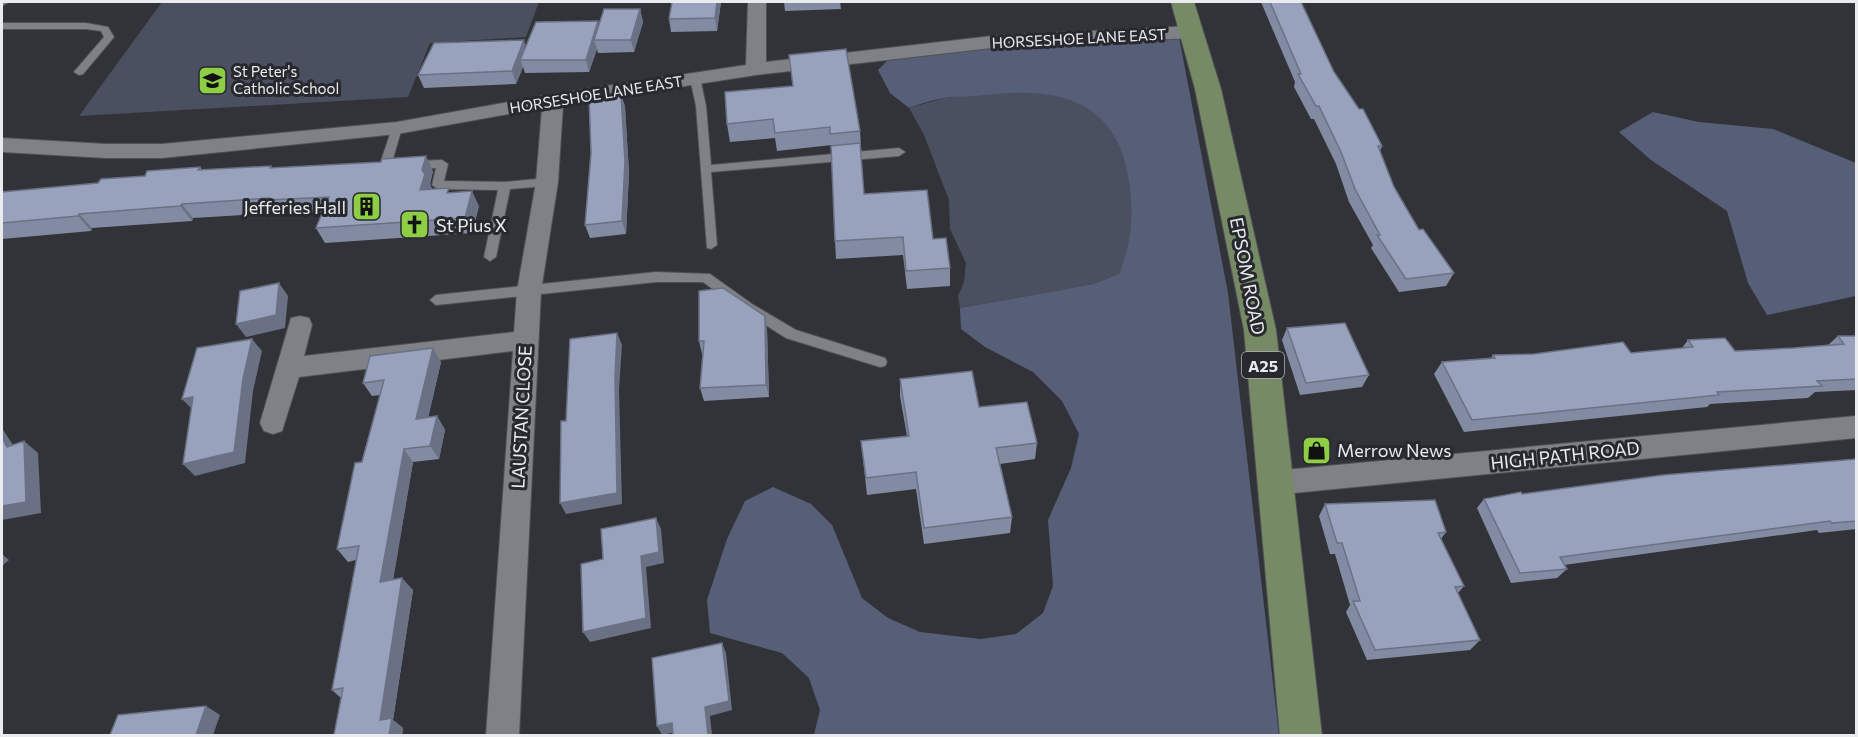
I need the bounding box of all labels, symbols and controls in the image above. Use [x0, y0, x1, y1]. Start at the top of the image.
street label: HORSESHOE LANE EAST [991, 24, 1167, 52]
place label: St Peter's Catholic School [233, 62, 339, 97]
school or university icon: St Peter's Catholic School [196, 64, 228, 96]
street label: HORSESHOE LANE EAST [508, 71, 684, 117]
building icon: Jefferies Hall [351, 191, 383, 223]
place label: Jefferies Hall [244, 196, 346, 218]
church icon: St Pius X [399, 209, 431, 241]
place label: St Pius X [436, 214, 507, 236]
street label: EPSOM ROAD [1226, 215, 1270, 337]
street label: LAUSTAN CLOSE [506, 345, 536, 489]
road number: A25 [1242, 352, 1284, 378]
shop icon: Merrow News [1300, 434, 1332, 466]
street label: HIGH PATH ROAD [1489, 436, 1641, 474]
place label: Merrow News [1337, 439, 1451, 461]

